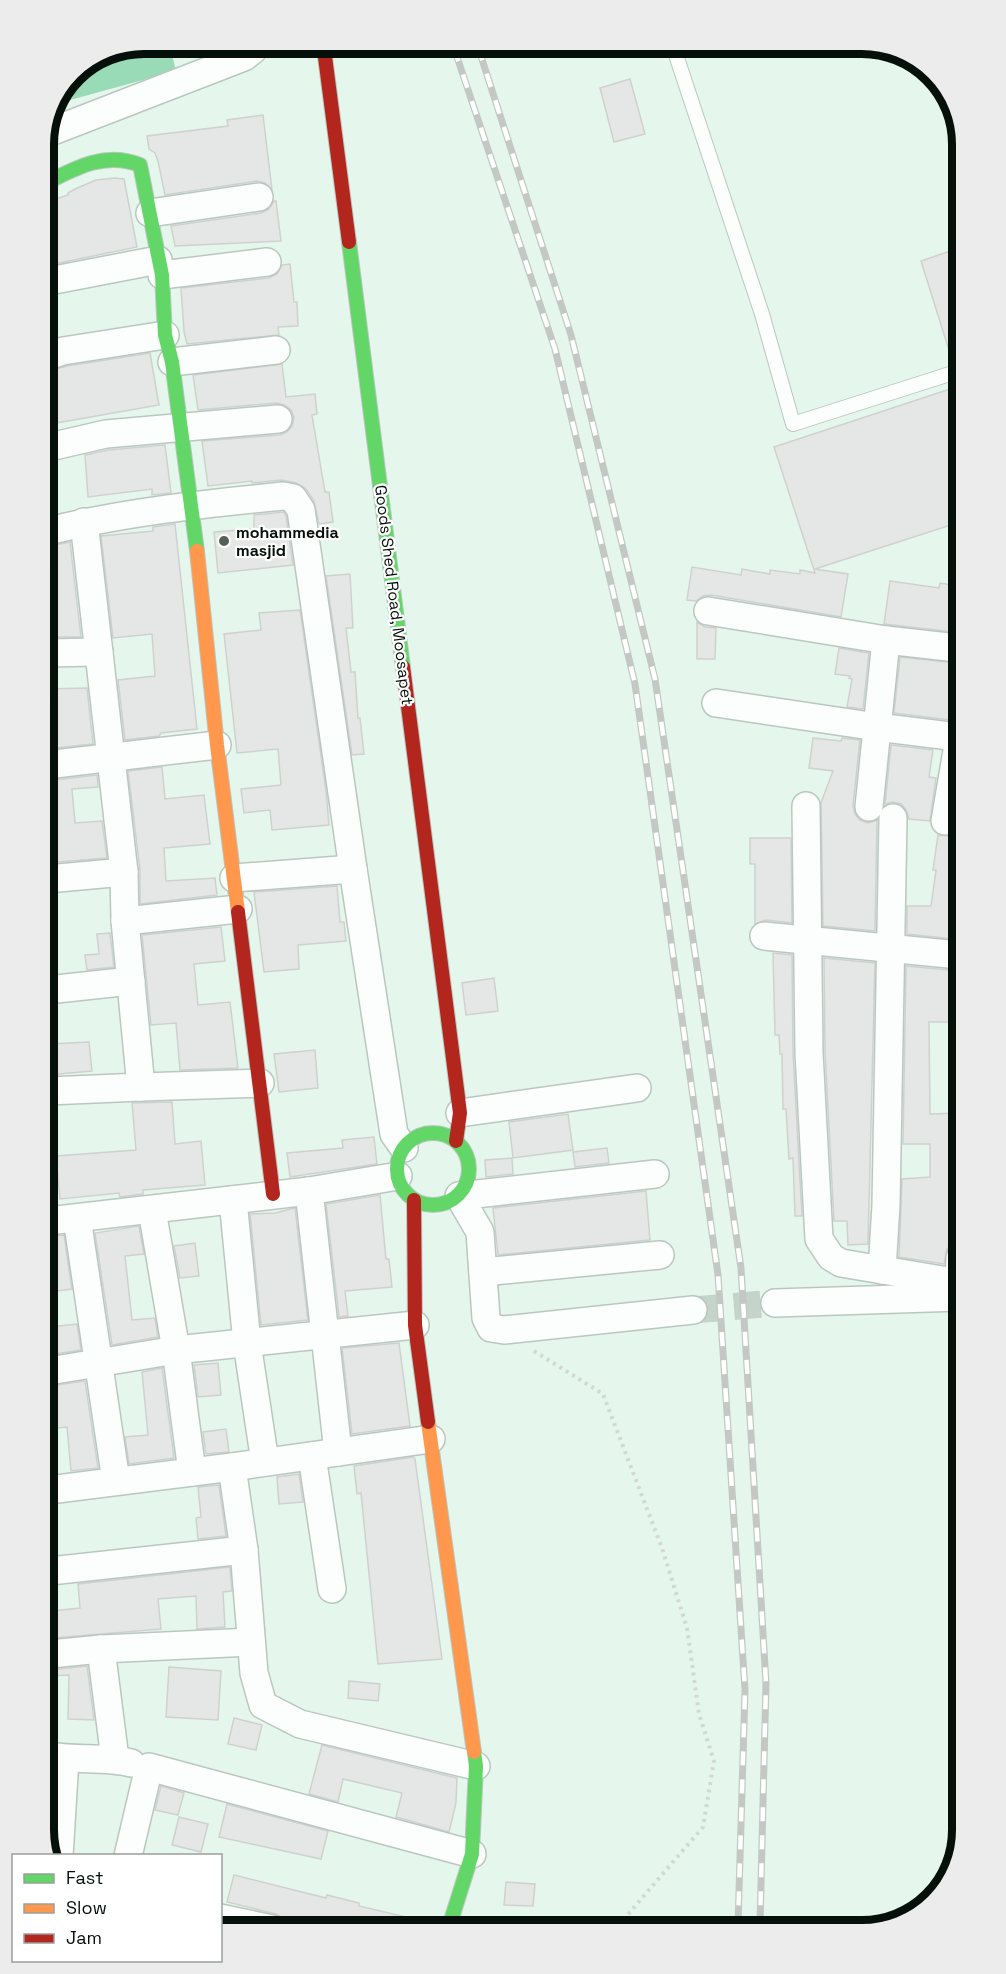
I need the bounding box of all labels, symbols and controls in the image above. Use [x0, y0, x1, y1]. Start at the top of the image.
street label: Goods Shed Road, Moosapet [370, 484, 418, 706]
place label: mohammedia masjid [236, 522, 339, 561]
marker: mohammedia masjid [217, 534, 231, 548]
legend [12, 1854, 222, 1962]
text: Fast [66, 1866, 103, 1889]
text: Slow [66, 1896, 107, 1919]
text: Jam [66, 1926, 102, 1949]

